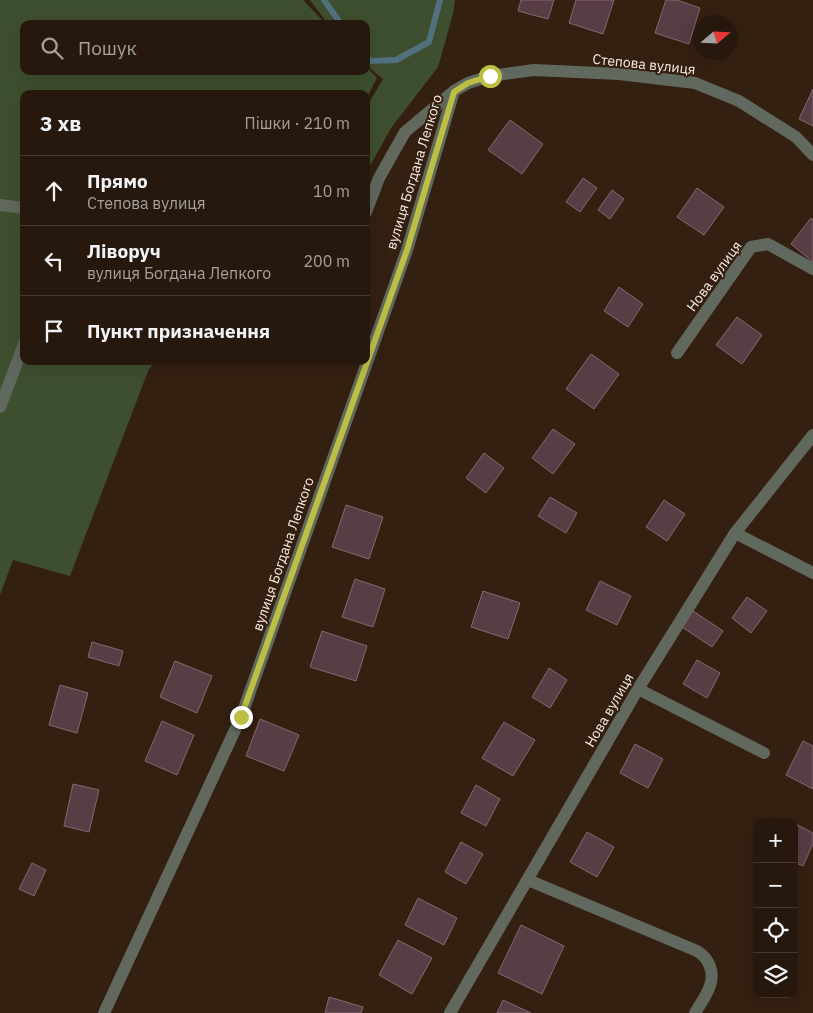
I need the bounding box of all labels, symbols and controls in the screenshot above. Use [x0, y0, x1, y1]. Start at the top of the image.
north arrow [693, 15, 738, 60]
search box [20, 20, 370, 75]
icon: search [38, 34, 66, 62]
text: Пошук [78, 36, 137, 60]
street label: Степова вулиця [591, 50, 697, 78]
route start [479, 65, 502, 88]
street label: вулиця Богдана Лепкого [382, 92, 446, 252]
text: 3 хв [40, 109, 81, 137]
text: Пішки · 210 m [245, 113, 350, 133]
text: Прямо [87, 169, 148, 193]
icon: ahead [40, 177, 68, 205]
text: 10 m [313, 181, 350, 201]
text: Степова вулиця [87, 193, 206, 213]
street label: Нова вулиця [682, 237, 746, 315]
text: Ліворуч [87, 239, 161, 263]
icon: left [40, 247, 68, 275]
text: 200 m [303, 251, 350, 271]
text: вулиця Богдана Лепкого [87, 263, 271, 283]
icon: arrive [40, 317, 68, 345]
text: Пункт призначення [87, 319, 270, 343]
street label: вулиця Богдана Лепкого [248, 475, 318, 633]
street label: Нова вулиця [581, 670, 637, 750]
route end [230, 706, 253, 729]
map controls [753, 818, 798, 998]
button: + [753, 818, 798, 863]
button: − [753, 863, 798, 908]
button: locate [753, 908, 798, 953]
button: layers [753, 953, 798, 998]

